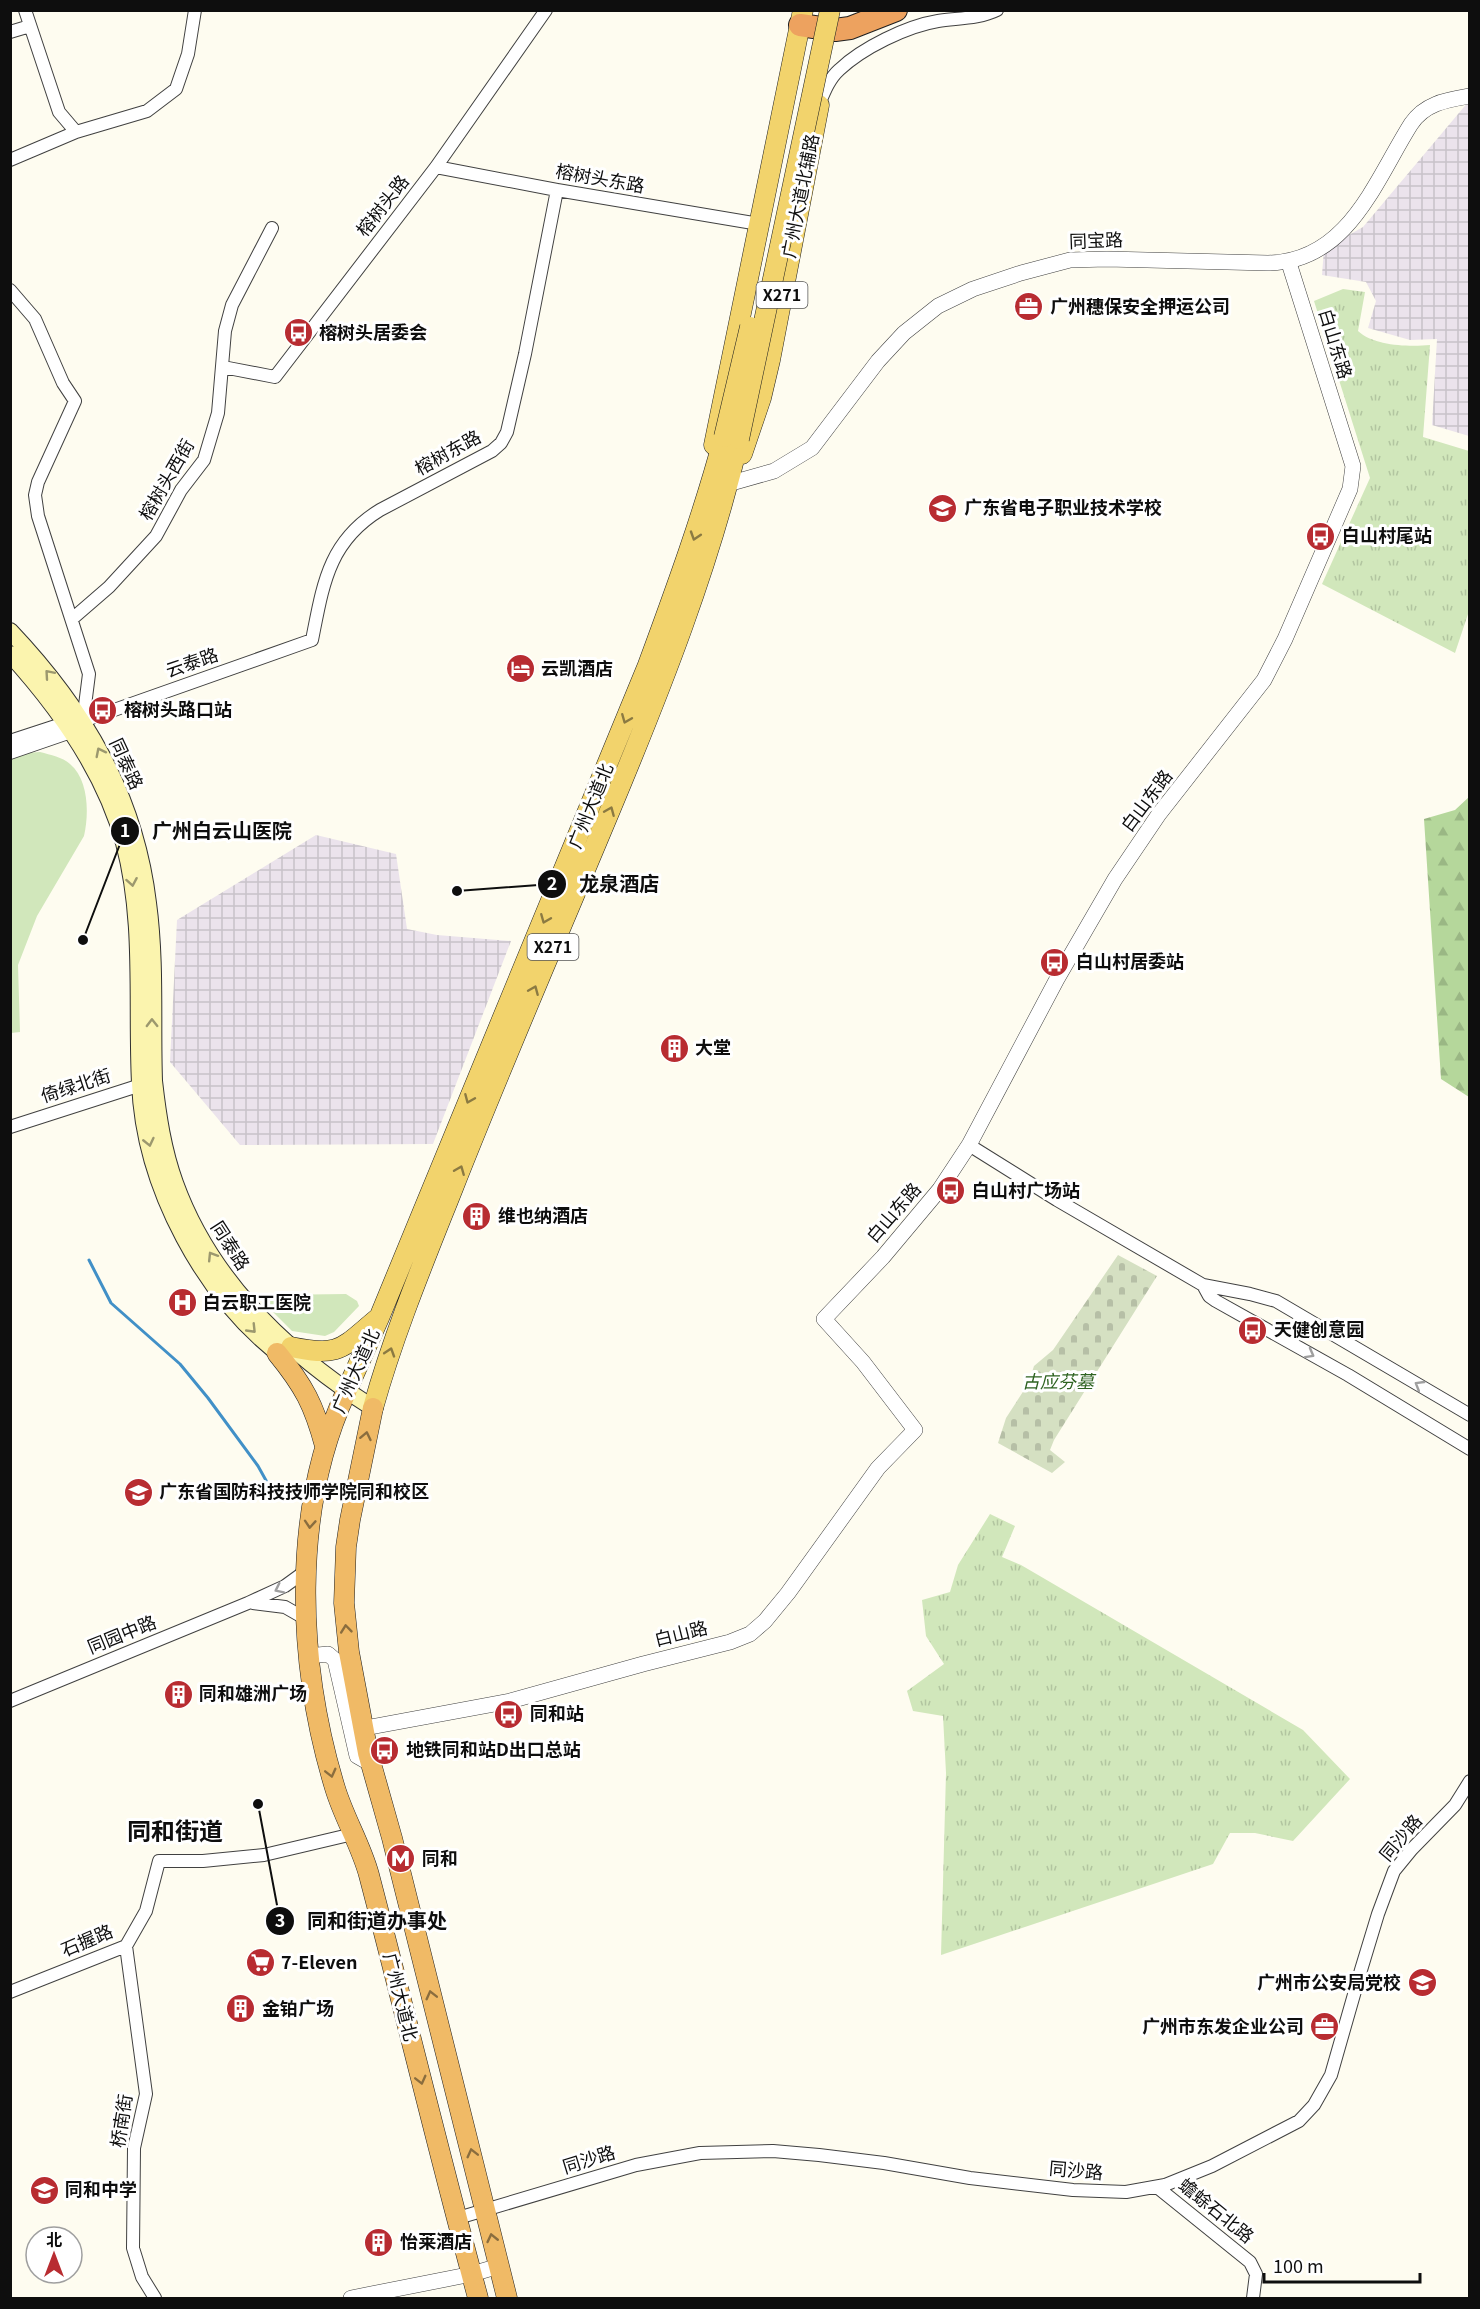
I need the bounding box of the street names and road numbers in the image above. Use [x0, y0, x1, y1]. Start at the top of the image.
street label: 广州大道北辅路 [774, 131, 824, 260]
street label: 榕树头东路 [554, 156, 647, 198]
street label: 榕树头路 [349, 168, 414, 241]
street label: 同宝路 [1068, 225, 1123, 253]
road number: X271 [756, 282, 808, 308]
street label: 白山东路 [1314, 305, 1360, 382]
street label: 榕树东路 [409, 422, 485, 480]
street label: 榕树头西街 [132, 434, 199, 524]
street label: 云泰路 [162, 640, 221, 682]
street label: 同泰路 [105, 733, 151, 793]
street label: 广州大道北 [560, 759, 618, 852]
street label: 白山东路 [1113, 763, 1177, 836]
road number: X271 [528, 934, 578, 960]
street label: 倚绿北街 [37, 1061, 114, 1108]
street label: 白山东路 [859, 1176, 926, 1247]
street label: 同泰路 [206, 1215, 257, 1275]
street label: 广州大道北 [324, 1324, 384, 1417]
street label: 同园中路 [83, 1608, 159, 1659]
street label: 白山路 [651, 1613, 710, 1651]
street label: 同沙路 [1372, 1808, 1427, 1866]
street label: 石握路 [56, 1917, 116, 1962]
street label: 广州大道北 [378, 1950, 425, 2043]
street label: 桥南街 [103, 2092, 137, 2149]
street label: 同沙路 [559, 2138, 618, 2178]
street label: 同沙路 [1048, 2154, 1104, 2184]
street label: 蟾蜍石北路 [1174, 2171, 1260, 2248]

